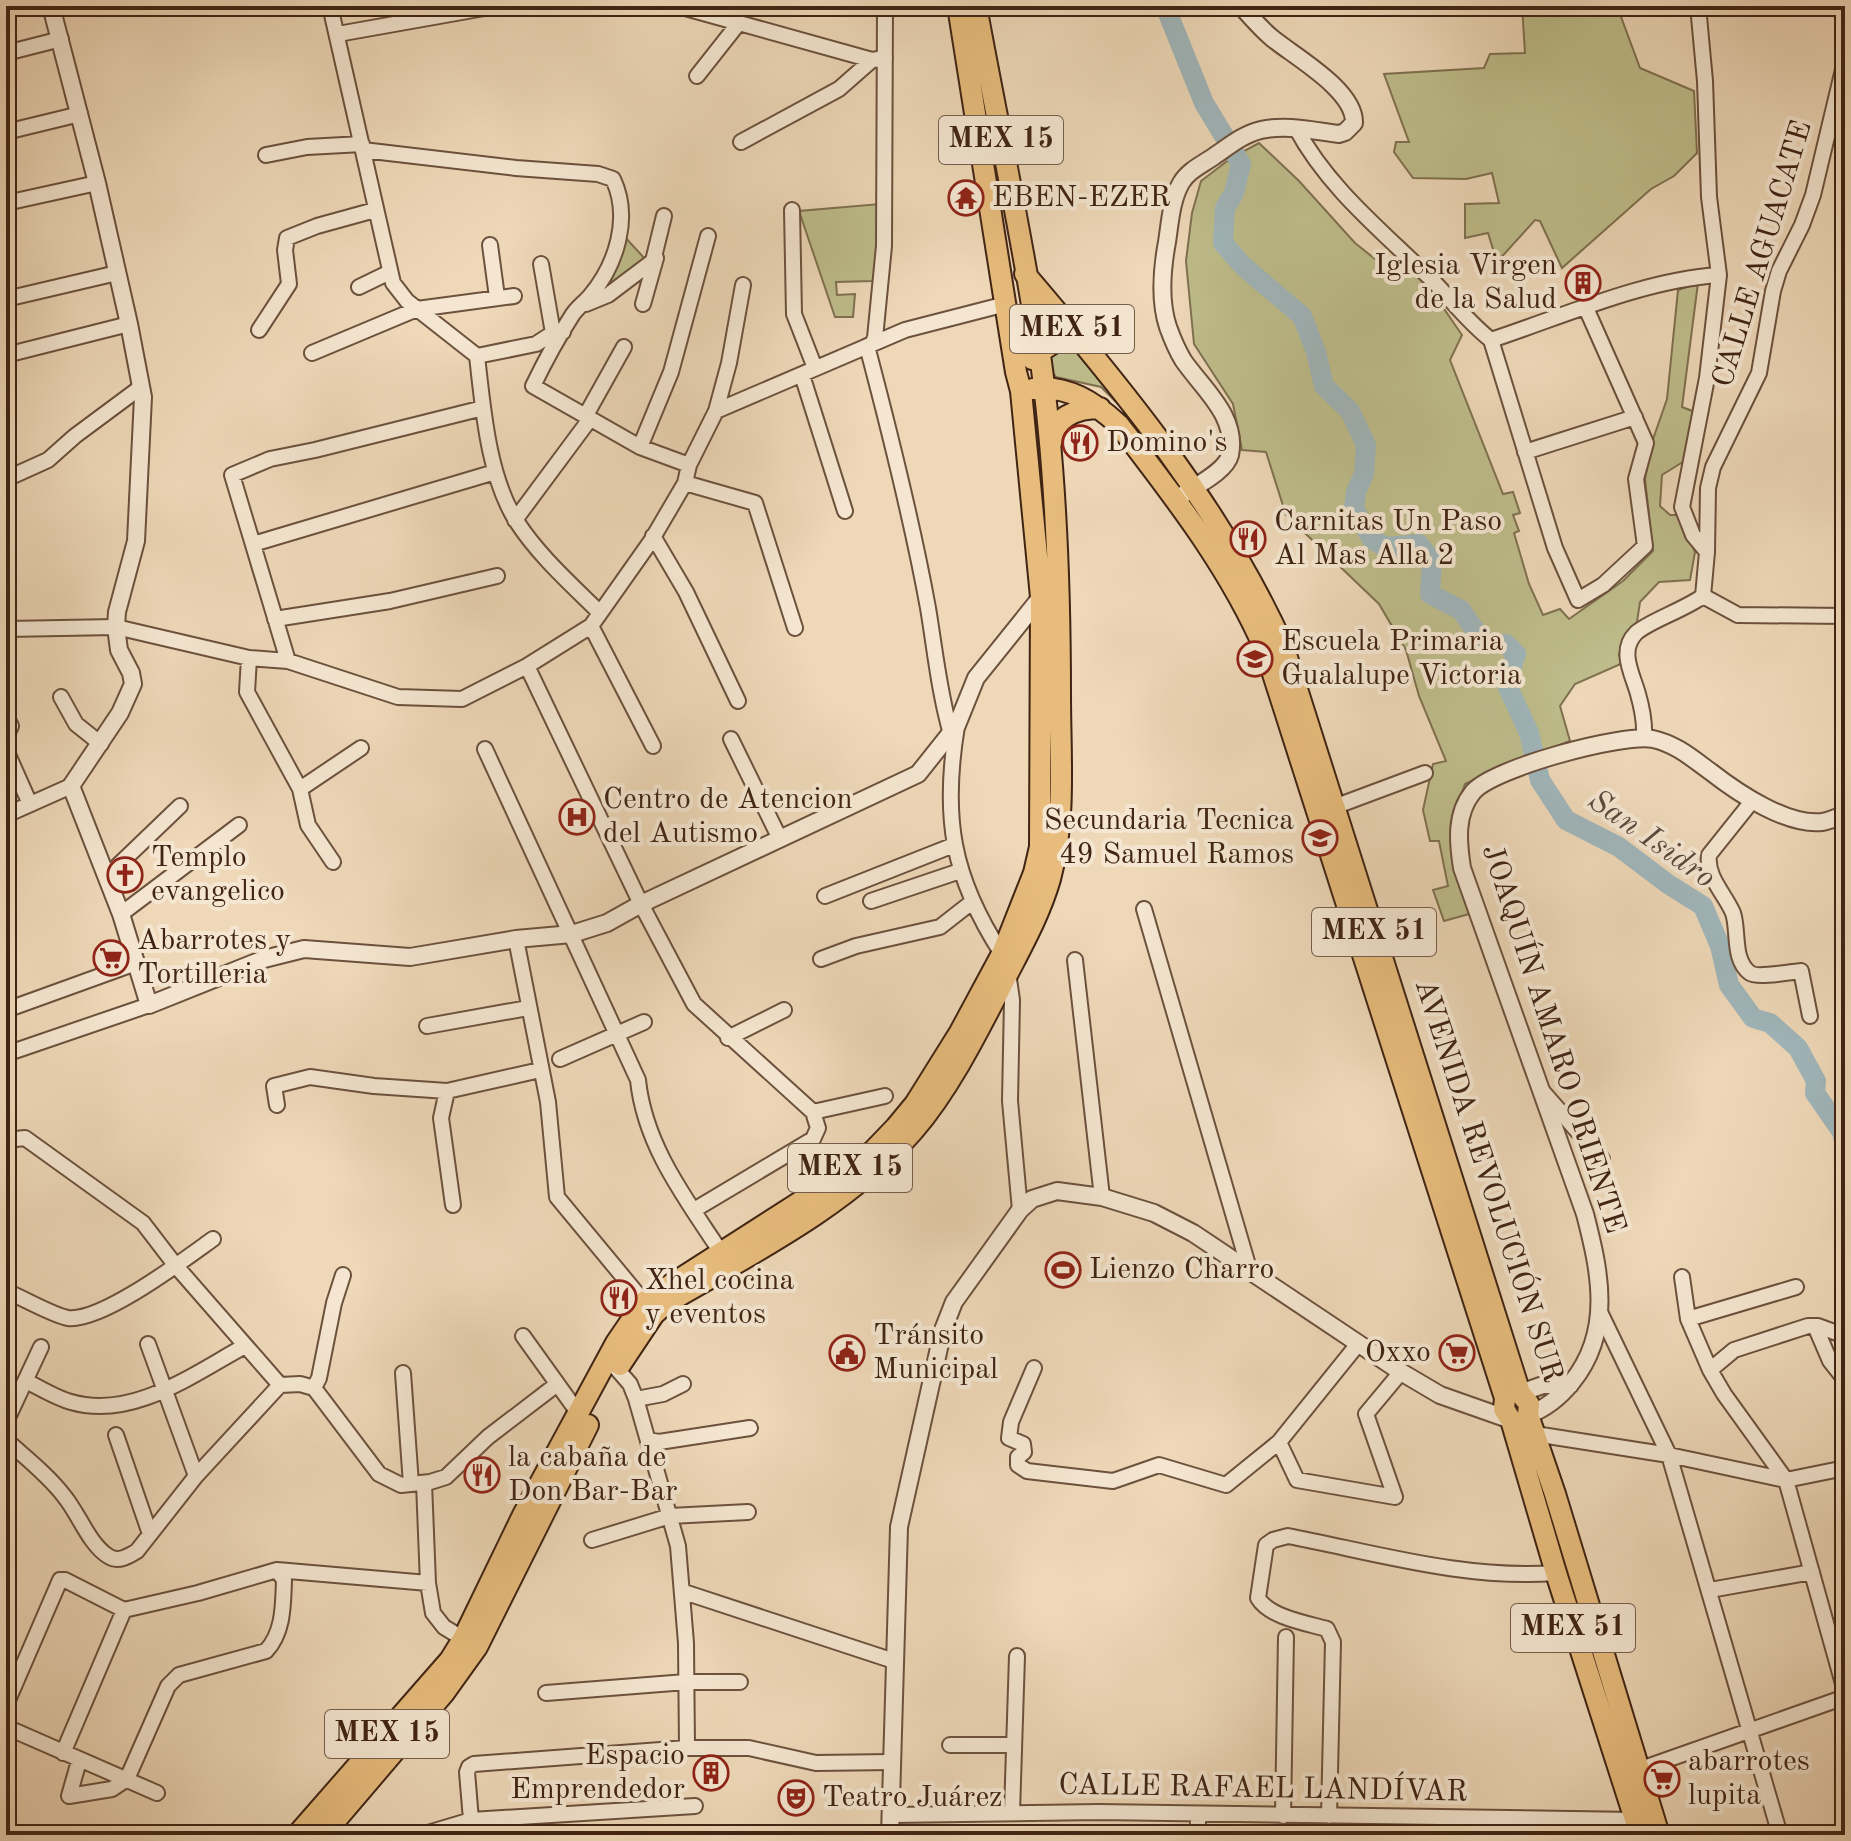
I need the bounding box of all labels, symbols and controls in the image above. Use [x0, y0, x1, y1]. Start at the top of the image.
road number: MEX 15 [939, 116, 1063, 164]
street label: CALLE AGUACATE [1708, 117, 1818, 391]
temple icon: EBEN-EZER [947, 179, 985, 217]
place label: EBEN-EZER [992, 183, 1171, 213]
place label: Iglesia Virgen de la Salud [1374, 251, 1557, 315]
building icon: Iglesia Virgen de la Salud [1564, 264, 1602, 302]
road number: MEX 51 [1010, 305, 1134, 353]
restaurant icon: Domino's [1061, 424, 1099, 462]
place label: Domino's [1106, 428, 1228, 458]
place label: Carnitas Un Paso Al Mas Alla 2 [1274, 507, 1502, 571]
restaurant icon: Carnitas Un Paso Al Mas Alla 2 [1229, 520, 1267, 558]
place label: Escuela Primaria Gualalupe Victoria [1281, 627, 1522, 691]
school or university icon: Escuela Primaria Gualalupe Victoria [1236, 640, 1274, 678]
place label: Centro de Atencion del Autismo [603, 785, 853, 849]
water label: San Isidro [1582, 785, 1720, 895]
hospital icon: Centro de Atencion del Autismo [558, 798, 596, 836]
place label: Secundaria Tecnica 49 Samuel Ramos [1044, 806, 1294, 870]
school or university icon: Secundaria Tecnica 49 Samuel Ramos [1301, 819, 1339, 857]
street label: JOAQUÍN AMARO ORIENTE [1476, 839, 1635, 1237]
place label: Templo evangelico [151, 843, 285, 907]
church icon: Templo evangelico [106, 856, 144, 894]
road number: MEX 51 [1312, 908, 1436, 956]
place label: Abarrotes y Tortilleria [137, 926, 291, 990]
supermarket icon: Abarrotes y Tortilleria [92, 939, 130, 977]
street label: AVENIDA REVOLUCIÓN SUR [1409, 974, 1572, 1386]
road number: MEX 15 [788, 1144, 912, 1192]
sports icon: Lienzo Charro [1044, 1251, 1082, 1289]
place label: Lienzo Charro [1089, 1255, 1274, 1285]
place label: Xhel cocina y eventos [645, 1266, 794, 1330]
restaurant icon: Xhel cocina y eventos [600, 1279, 638, 1317]
place label: Tránsito Municipal [873, 1321, 998, 1385]
public building icon: Tránsito Municipal [828, 1334, 866, 1372]
supermarket icon: Oxxo [1438, 1334, 1476, 1372]
place label: Oxxo [1365, 1338, 1431, 1368]
place label: la cabaña de Don Bar-Bar [508, 1443, 678, 1507]
restaurant icon: la cabaña de Don Bar-Bar [463, 1456, 501, 1494]
road number: MEX 51 [1511, 1604, 1635, 1652]
road number: MEX 15 [325, 1710, 449, 1758]
place label: Espacio Emprendedor [510, 1741, 685, 1805]
place label: abarrotes lupita [1688, 1747, 1810, 1811]
building icon: Espacio Emprendedor [692, 1754, 730, 1792]
supermarket icon: abarrotes lupita [1643, 1760, 1681, 1798]
street label: CALLE RAFAEL LANDÍVAR [1058, 1765, 1468, 1808]
theatre icon: Teatro Juárez [777, 1779, 815, 1817]
place label: Teatro Juárez [822, 1783, 1002, 1813]

